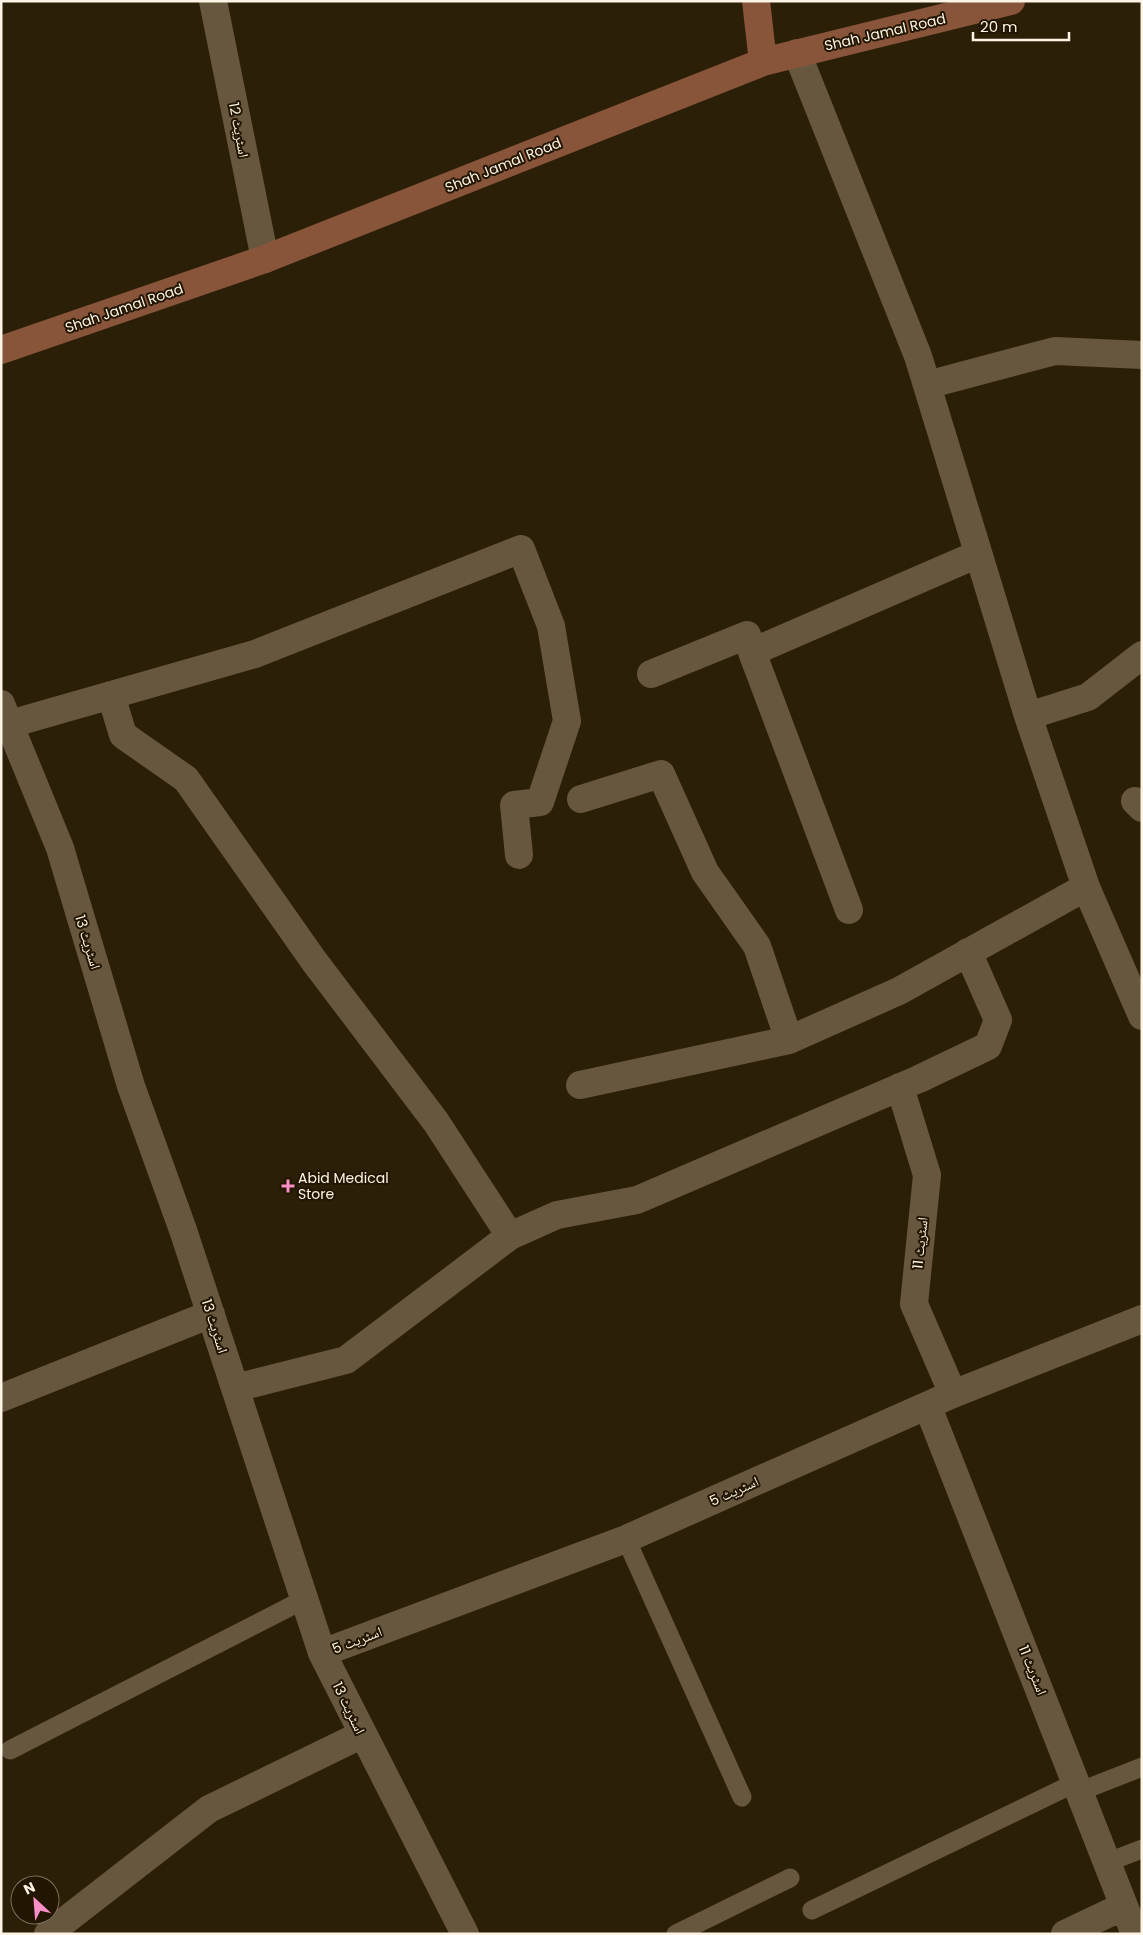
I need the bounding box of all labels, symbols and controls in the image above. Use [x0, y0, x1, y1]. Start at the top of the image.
street label: Shah Jamal Road [822, 8, 948, 56]
scale bar [973, 10, 1069, 42]
text: 20 m [980, 16, 1018, 37]
street label: اسٹریٹ 12 [224, 101, 254, 159]
street label: Shah Jamal Road [442, 133, 564, 197]
street label: Shah Jamal Road [62, 278, 186, 338]
street label: اسٹریٹ 13 [70, 912, 106, 972]
place label: Abid Medical Store [298, 1168, 389, 1204]
marker: Abid Medical Store [282, 1180, 294, 1192]
street label: اسٹریٹ 11 [907, 1216, 933, 1270]
street label: اسٹریٹ 13 [197, 1296, 233, 1356]
street label: اسٹریٹ 5 [706, 1471, 762, 1511]
street label: اسٹریٹ 5 [329, 1621, 385, 1659]
street label: اسٹریٹ 11 [1014, 1642, 1052, 1698]
street label: اسٹریٹ 13 [328, 1678, 370, 1738]
north arrow [10, 1875, 60, 1925]
text: N [20, 1877, 38, 1900]

